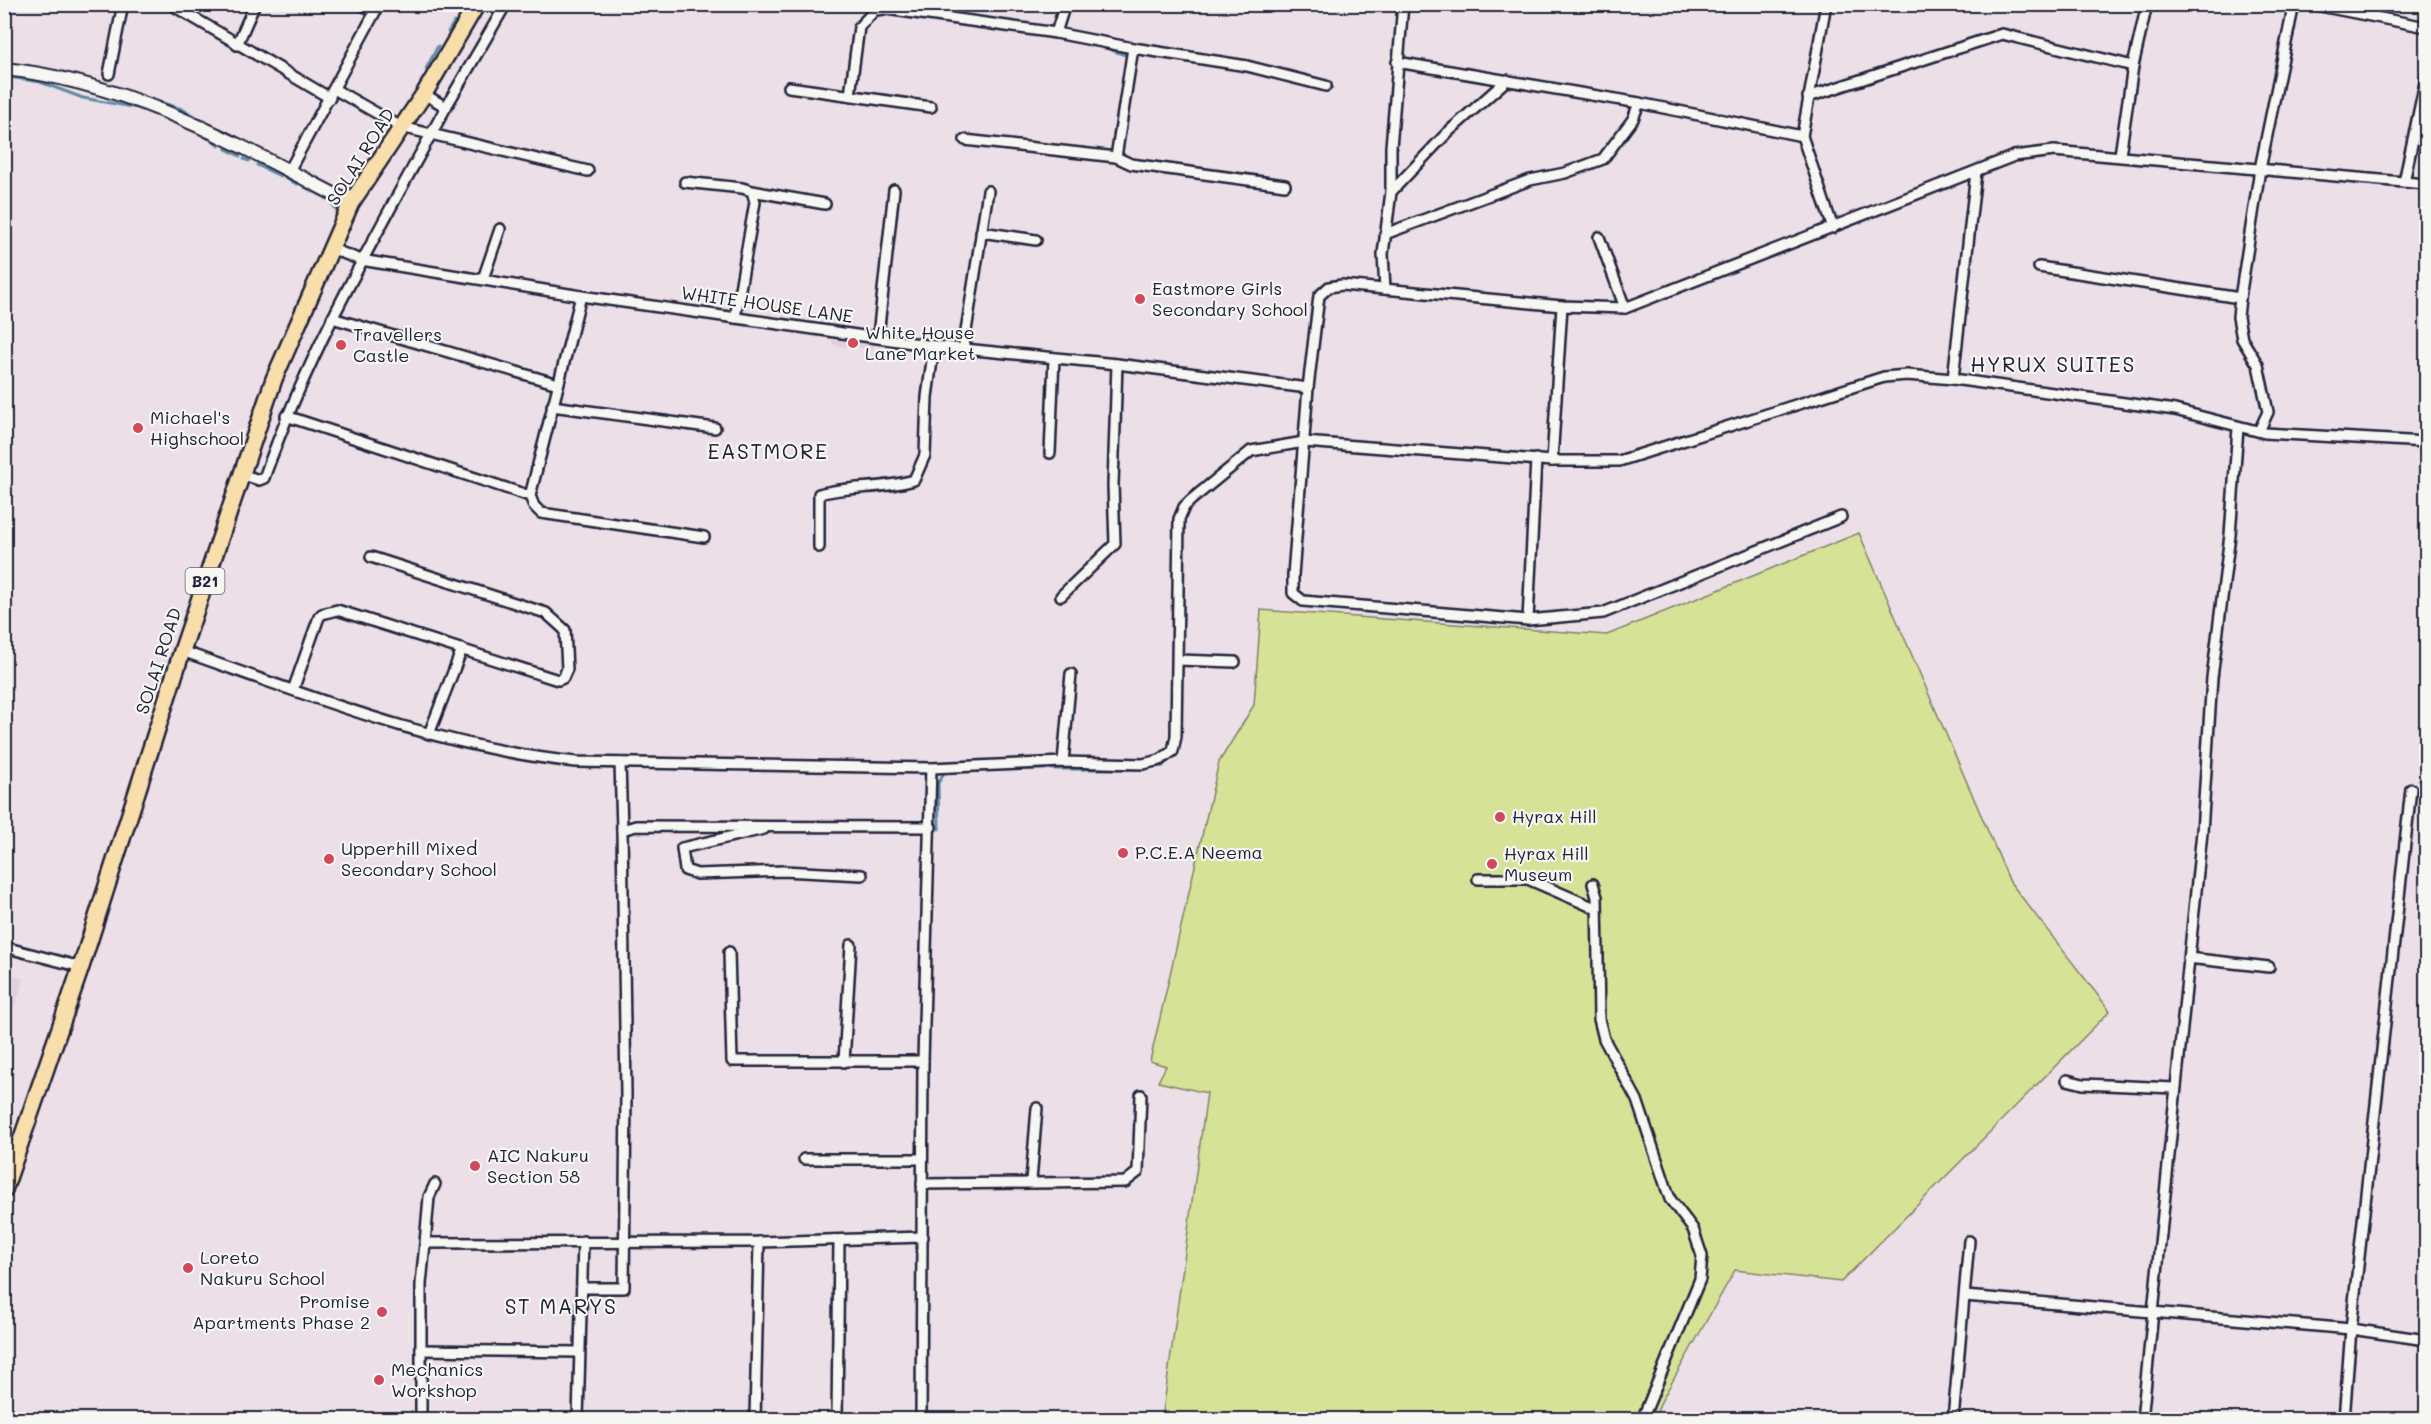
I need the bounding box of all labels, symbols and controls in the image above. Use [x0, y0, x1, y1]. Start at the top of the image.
street label: SOLAI ROAD [321, 103, 400, 210]
place label: Eastmore Girls Secondary School [1152, 276, 1308, 321]
street label: WHITE HOUSE LANE [680, 280, 855, 328]
marker: Eastmore Girls Secondary School [1133, 292, 1147, 306]
place label: White House Lane Market [865, 320, 976, 365]
place label: Travellers Castle [353, 322, 442, 367]
marker: White House Lane Market [846, 336, 860, 350]
marker: Travellers Castle [334, 338, 348, 352]
district label: HYRUX SUITES [1970, 350, 2136, 377]
place label: Michael's Highschool [150, 405, 244, 450]
marker: Michael's Highschool [131, 421, 145, 435]
district label: EASTMORE [708, 437, 828, 464]
road number: B21 [186, 568, 224, 594]
street label: SOLAI ROAD [130, 604, 187, 717]
place label: Hyrax Hill [1512, 804, 1597, 828]
marker: Hyrax Hill [1493, 810, 1507, 824]
place label: Upperhill Mixed Secondary School [341, 836, 497, 881]
place label: P.C.E.A Neema [1135, 840, 1263, 864]
place label: Hyrax Hill Museum [1504, 841, 1589, 886]
marker: P.C.E.A Neema [1116, 846, 1130, 860]
marker: Upperhill Mixed Secondary School [322, 852, 336, 866]
marker: Hyrax Hill Museum [1485, 857, 1499, 871]
place label: AIC Nakuru Section 58 [487, 1143, 589, 1188]
marker: AIC Nakuru Section 58 [468, 1159, 482, 1173]
place label: Loreto Nakuru School [200, 1245, 325, 1290]
marker: Loreto Nakuru School [181, 1261, 195, 1275]
place label: Promise Apartments Phase 2 [192, 1289, 370, 1334]
district label: ST MARYS [505, 1292, 617, 1319]
marker: Promise Apartments Phase 2 [375, 1305, 389, 1319]
place label: Mechanics Workshop [391, 1357, 483, 1402]
marker: Mechanics Workshop [372, 1373, 386, 1387]

